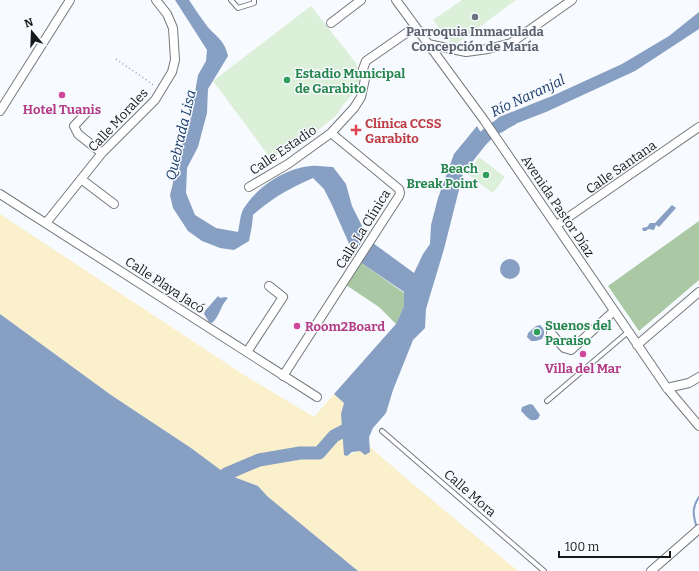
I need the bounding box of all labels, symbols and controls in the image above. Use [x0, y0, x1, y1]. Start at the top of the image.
north arrow [12, 12, 52, 52]
marker: Parroquia Inmaculada Concepción de María [470, 12, 480, 22]
text: N [23, 15, 36, 31]
place label: Parroquia Inmaculada Concepción de María [406, 24, 545, 54]
place label: Estadio Municipal de Garabito [295, 66, 405, 96]
water label: Río Naranjal [488, 71, 568, 121]
marker: Estadio Municipal de Garabito [282, 75, 292, 85]
street label: Calle Morales [85, 85, 151, 155]
water label: Quebrada Lisa [162, 88, 200, 182]
marker: Hotel Tuanis [57, 90, 67, 100]
place label: Hotel Tuanis [23, 102, 101, 117]
place label: Clínica CCSS Garabito [365, 116, 442, 146]
street label: Calle Estadio [247, 122, 319, 178]
marker: Clínica CCSS Garabito [350, 124, 362, 136]
street label: Calle Santana [583, 137, 659, 197]
street label: Avenida Pastor Díaz [519, 153, 597, 259]
place label: Beach Break Point [406, 161, 479, 191]
marker: Beach Break Point [481, 170, 491, 180]
street label: Calle La Clínica [333, 187, 393, 271]
street label: Calle Playa Jacó [122, 254, 208, 316]
place label: Suenos del Paraiso [545, 318, 612, 348]
place label: Room2Board [305, 319, 385, 334]
marker: Room2Board [292, 321, 302, 331]
marker: Suenos del Paraiso [532, 327, 542, 337]
marker: Villa del Mar [578, 349, 588, 359]
place label: Villa del Mar [545, 361, 621, 376]
street label: Calle Mora [441, 466, 499, 520]
scale bar [559, 533, 670, 559]
text: 100 m [565, 540, 600, 554]

